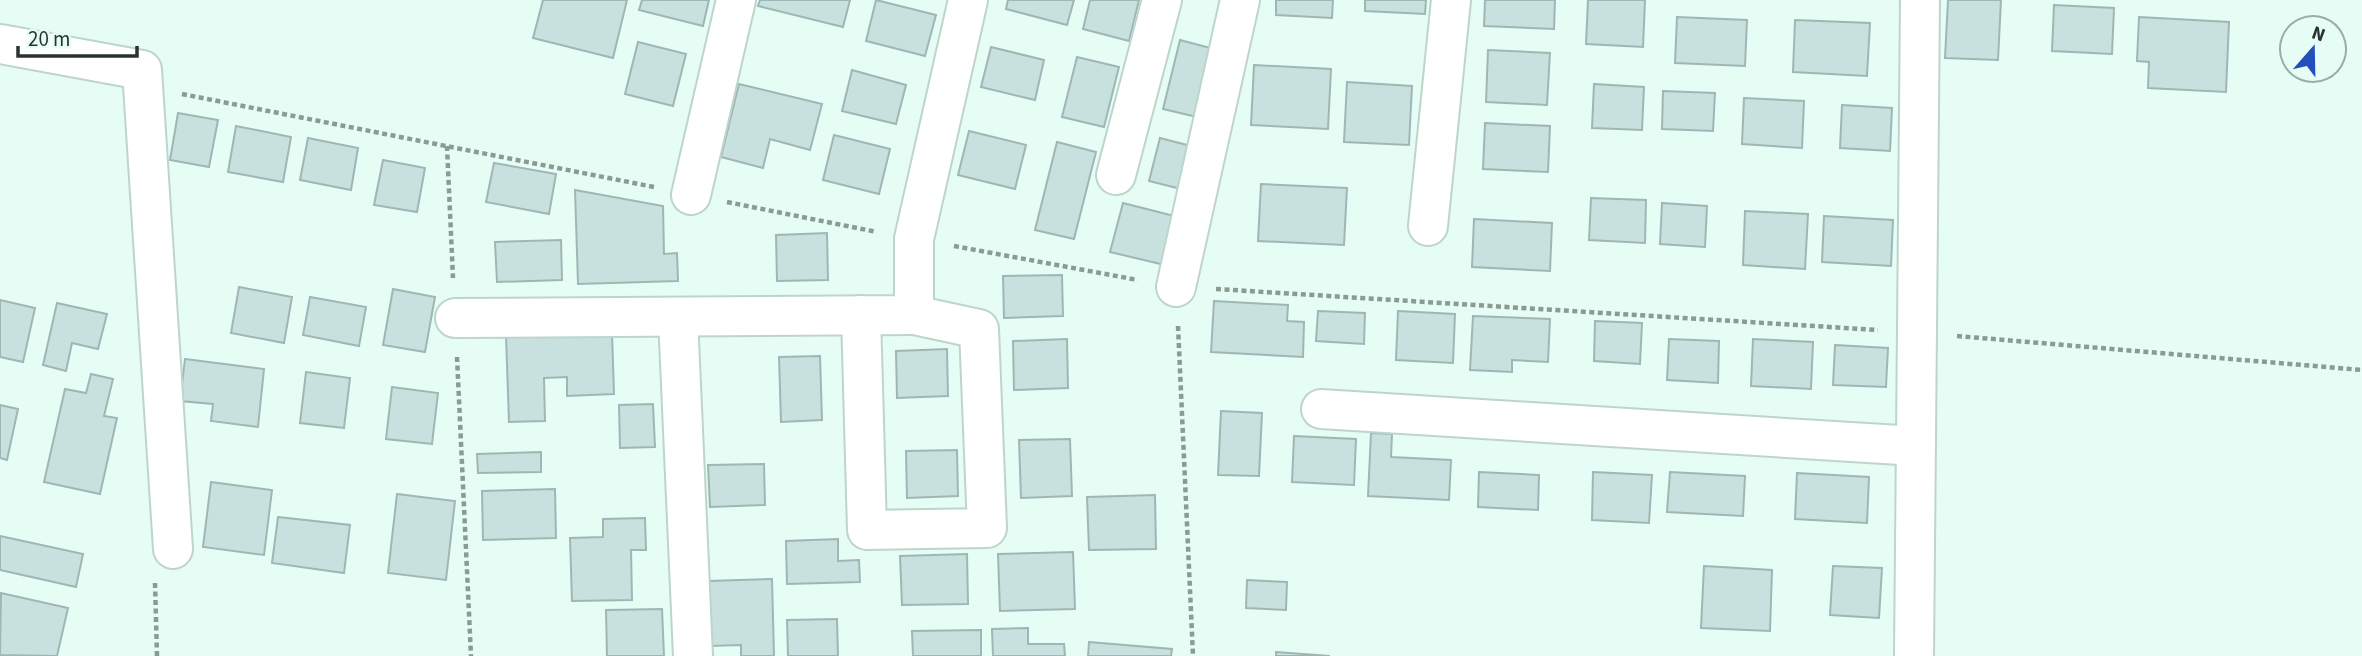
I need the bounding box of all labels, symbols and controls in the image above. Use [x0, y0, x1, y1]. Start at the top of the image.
scale bar [18, 14, 136, 58]
north arrow [2278, 14, 2348, 84]
text: N [2308, 20, 2329, 49]
text: 20 m [28, 24, 70, 54]

